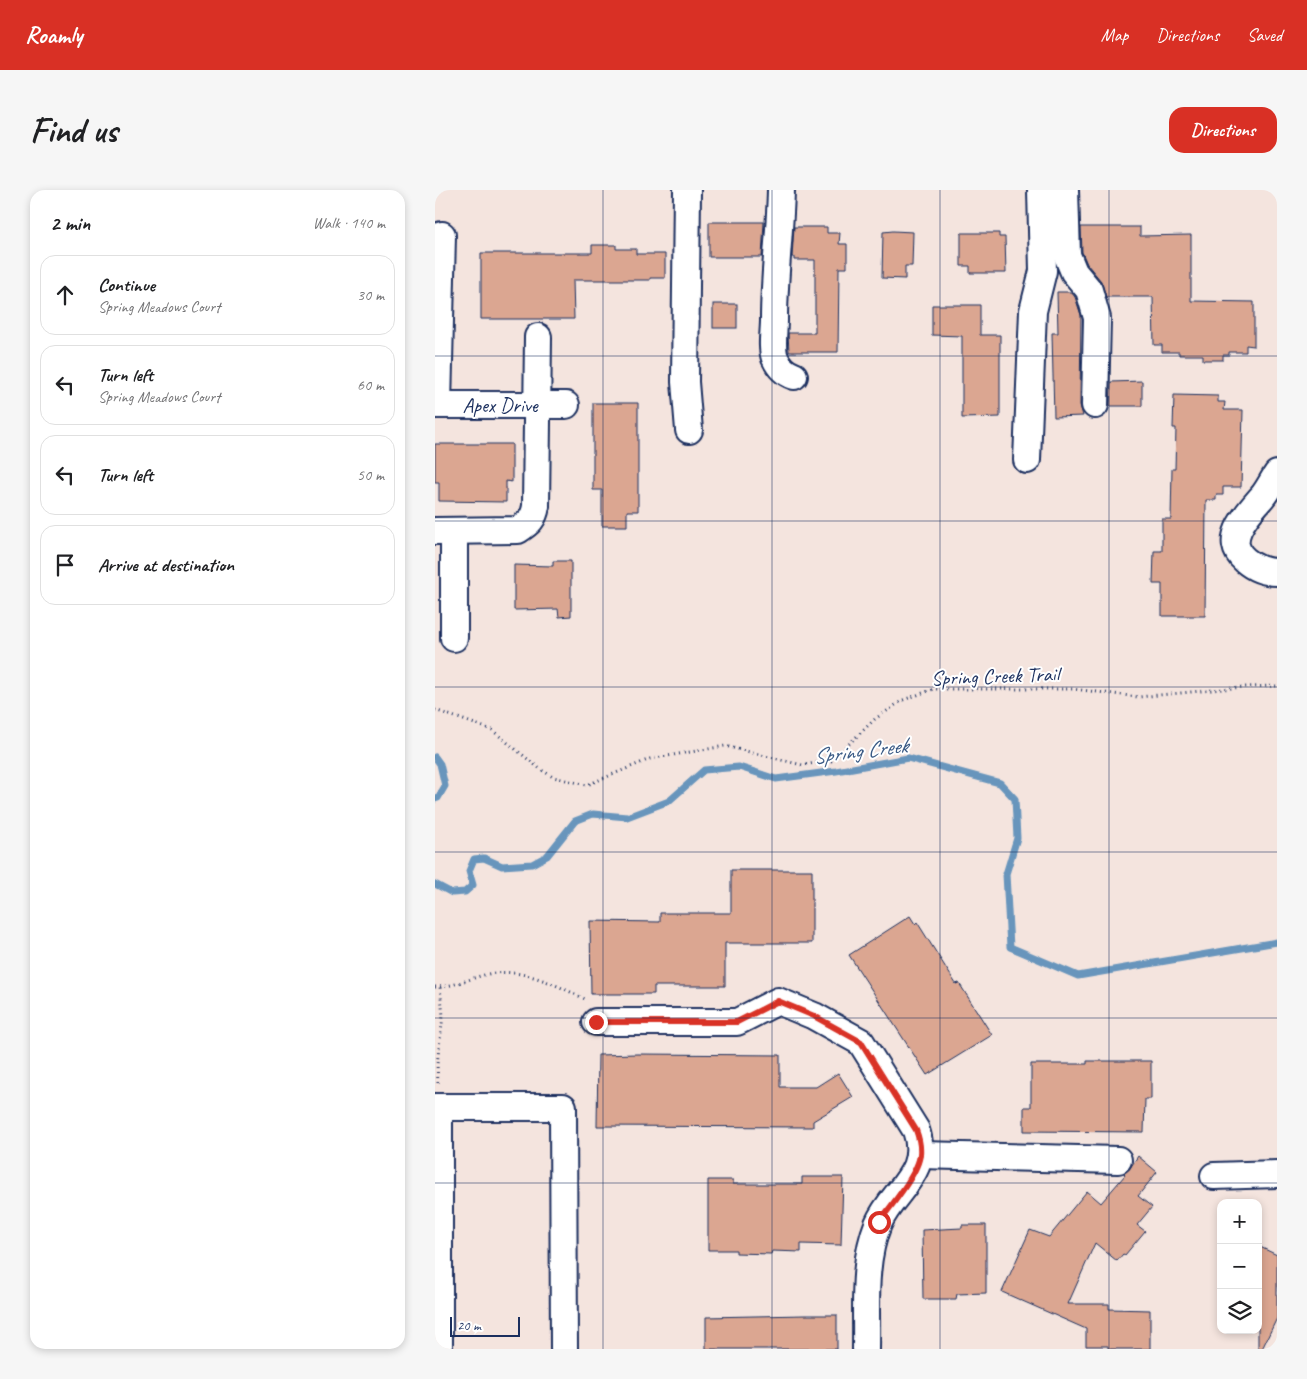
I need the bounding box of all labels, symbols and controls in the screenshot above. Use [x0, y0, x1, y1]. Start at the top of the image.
text: Roamly [25, 20, 82, 50]
text: Map [1101, 24, 1128, 46]
text: Directions [1156, 24, 1219, 46]
text: Saved [1247, 24, 1282, 46]
button: Directions [1169, 107, 1277, 153]
text: Find us [30, 108, 117, 153]
text: 2 min [50, 210, 90, 236]
text: Walk · 140 m [313, 213, 385, 233]
text: Continue [98, 273, 155, 297]
icon: ahead [51, 281, 79, 309]
text: 30 m [357, 285, 384, 305]
text: Spring Meadows Court [98, 297, 220, 317]
text: Turn left [98, 363, 153, 387]
icon: left [51, 371, 79, 399]
text: 60 m [357, 375, 384, 395]
text: Spring Meadows Court [98, 387, 220, 407]
street label: Apex Drive [463, 392, 539, 418]
icon: left [51, 461, 79, 489]
text: Turn left [98, 463, 153, 487]
text: 50 m [357, 465, 384, 485]
icon: arrive [51, 551, 79, 579]
text: Arrive at destination [98, 553, 234, 577]
street label: Spring Creek Trail [930, 661, 1063, 691]
water label: Spring Creek [811, 731, 913, 771]
route end [585, 1011, 608, 1034]
map controls [1217, 1199, 1262, 1334]
button: + [1217, 1199, 1262, 1244]
route start [868, 1211, 891, 1234]
button: − [1217, 1244, 1262, 1289]
button: layers [1217, 1289, 1262, 1334]
scale bar [450, 1314, 520, 1337]
text: 20 m [457, 1317, 481, 1334]

